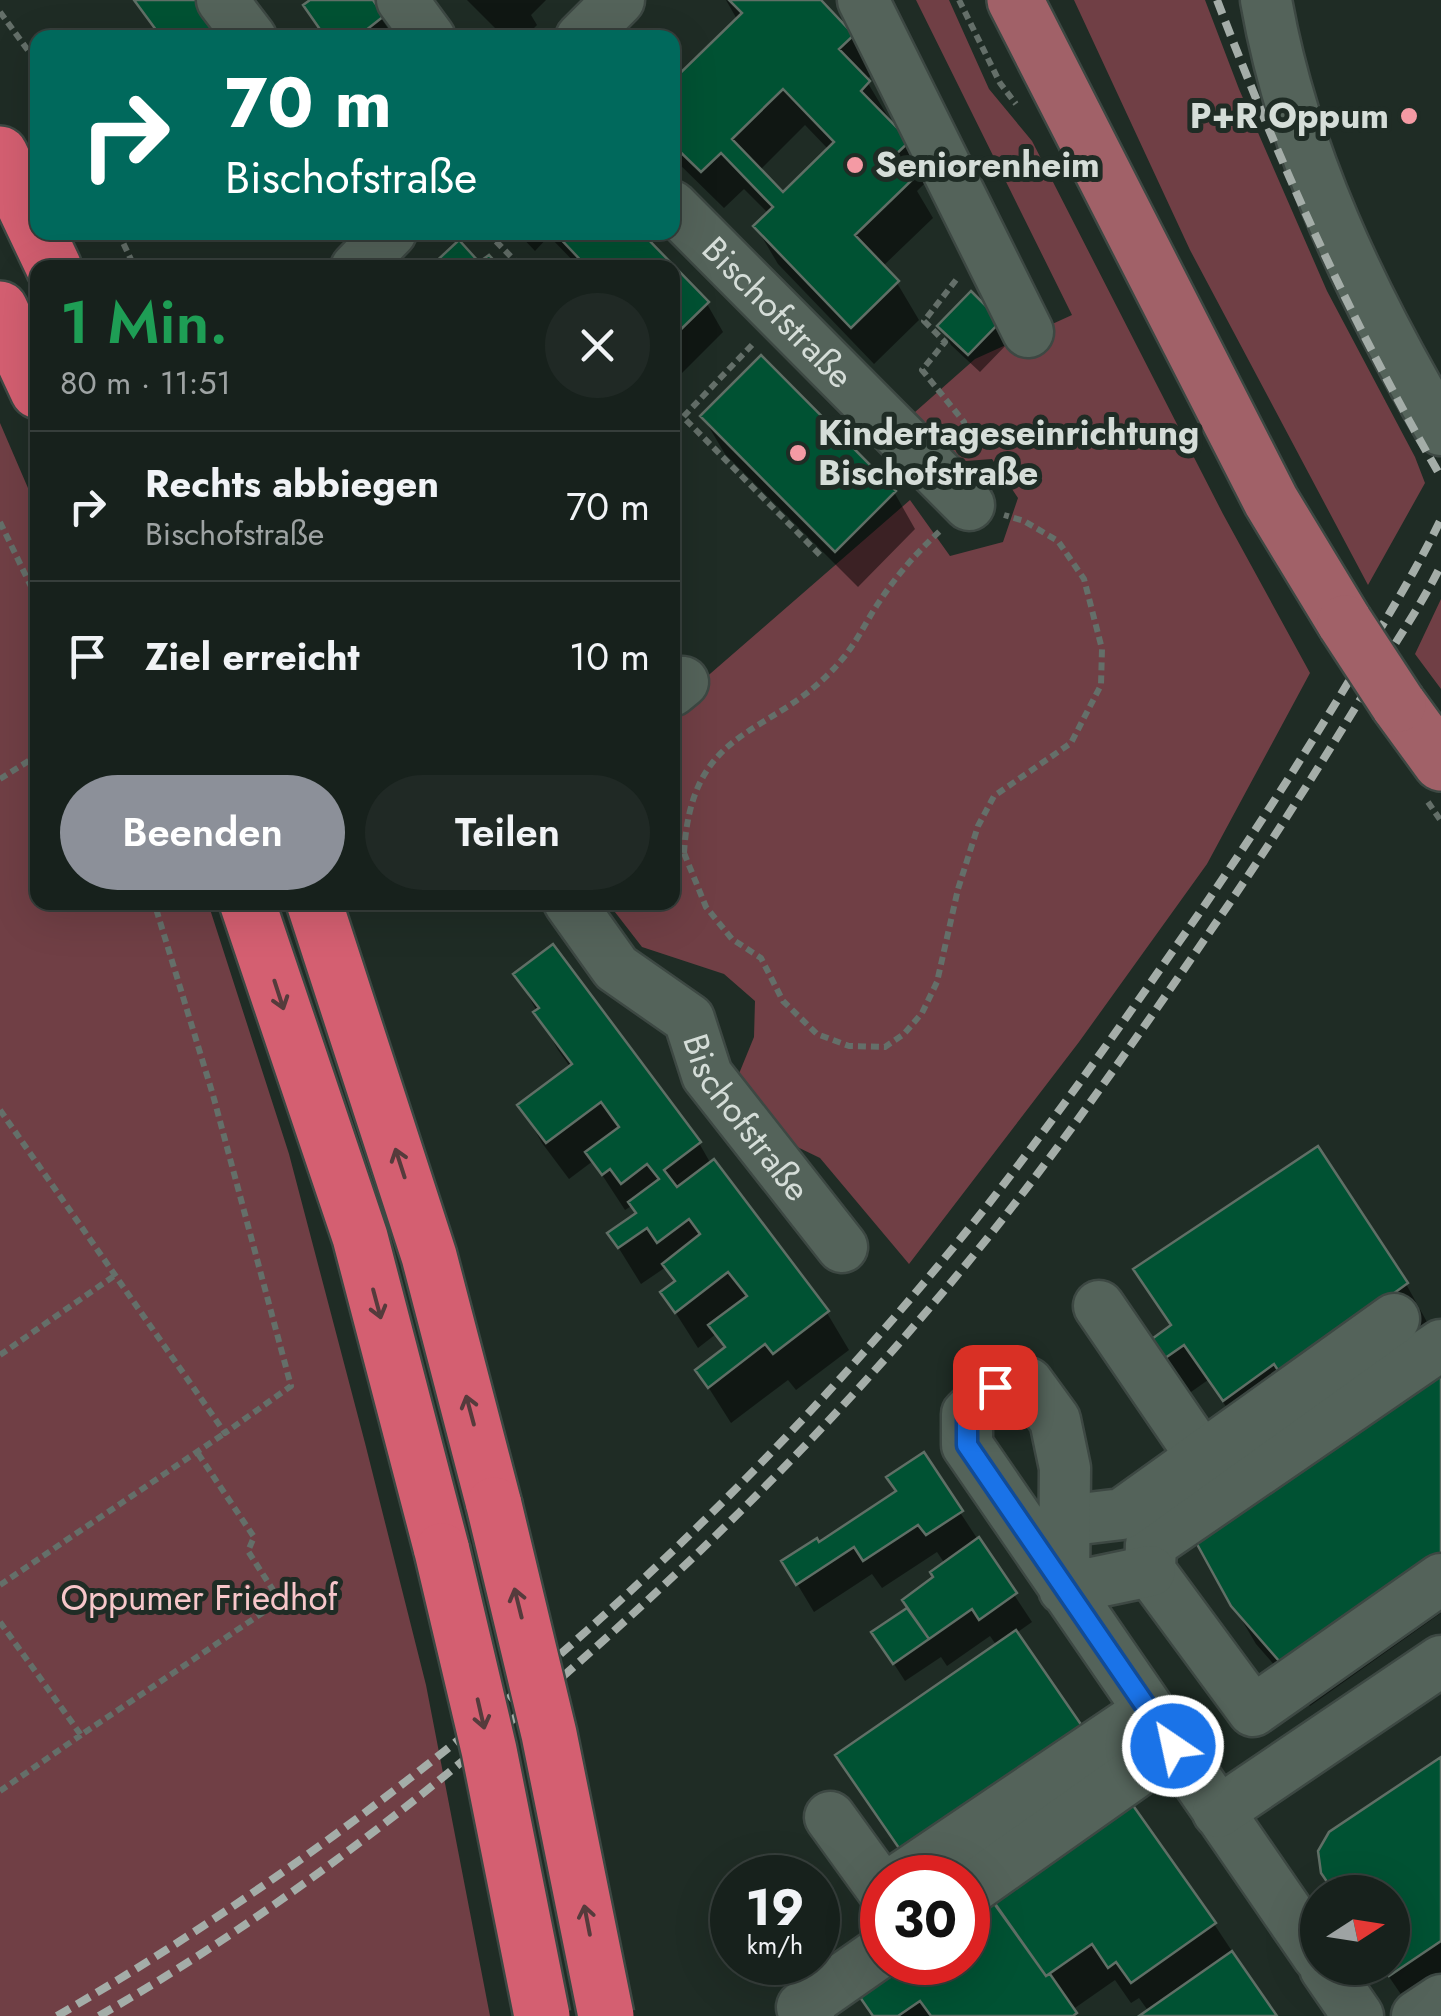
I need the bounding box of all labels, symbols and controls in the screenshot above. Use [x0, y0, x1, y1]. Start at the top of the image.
text: 70 m [225, 52, 392, 153]
icon: right [60, 70, 190, 200]
place label: P+R Oppum [1190, 91, 1389, 141]
marker: P+R Oppum [1398, 105, 1420, 127]
place label: Seniorenheim [875, 140, 1100, 190]
text: Bischofstraße [225, 145, 477, 210]
marker: Seniorenheim [844, 154, 866, 176]
street label: Bischofstraße [691, 225, 865, 400]
text: 1 Min. [60, 279, 228, 366]
button: close [545, 293, 650, 398]
text: 80 m · 11:51 [60, 360, 231, 406]
place label: Kindertageseinrichtung Bischofstraße [818, 408, 1199, 498]
marker: Kindertageseinrichtung Bischofstraße [787, 442, 809, 464]
text: Rechts abbiegen [145, 456, 439, 511]
icon: right [60, 479, 115, 534]
text: 70 m [566, 479, 650, 534]
text: Bischofstraße [145, 511, 324, 557]
icon: arrive [60, 629, 115, 684]
text: Ziel erreicht [145, 629, 360, 684]
text: 10 m [569, 629, 650, 684]
button: Beenden [60, 775, 345, 890]
button: Teilen [365, 775, 650, 890]
one-way arrow [271, 978, 289, 1010]
street label: Bischofstraße [670, 1027, 822, 1212]
one-way arrow [389, 1147, 407, 1179]
one-way arrow [369, 1288, 388, 1319]
pin [953, 1345, 1038, 1430]
icon: arrive [968, 1360, 1023, 1415]
one-way arrow [459, 1395, 478, 1426]
park label: Oppumer Friedhof [60, 1573, 339, 1623]
one-way arrow [508, 1588, 526, 1620]
position arrow [1121, 1694, 1225, 1798]
one-way arrow [473, 1697, 491, 1729]
speed limit sign: 30 [860, 1855, 990, 1985]
text: 19 [746, 1871, 804, 1944]
north arrow [1300, 1875, 1410, 1985]
map controls [1300, 1875, 1410, 1985]
one-way arrow [577, 1905, 596, 1937]
text: km/h [747, 1927, 803, 1963]

